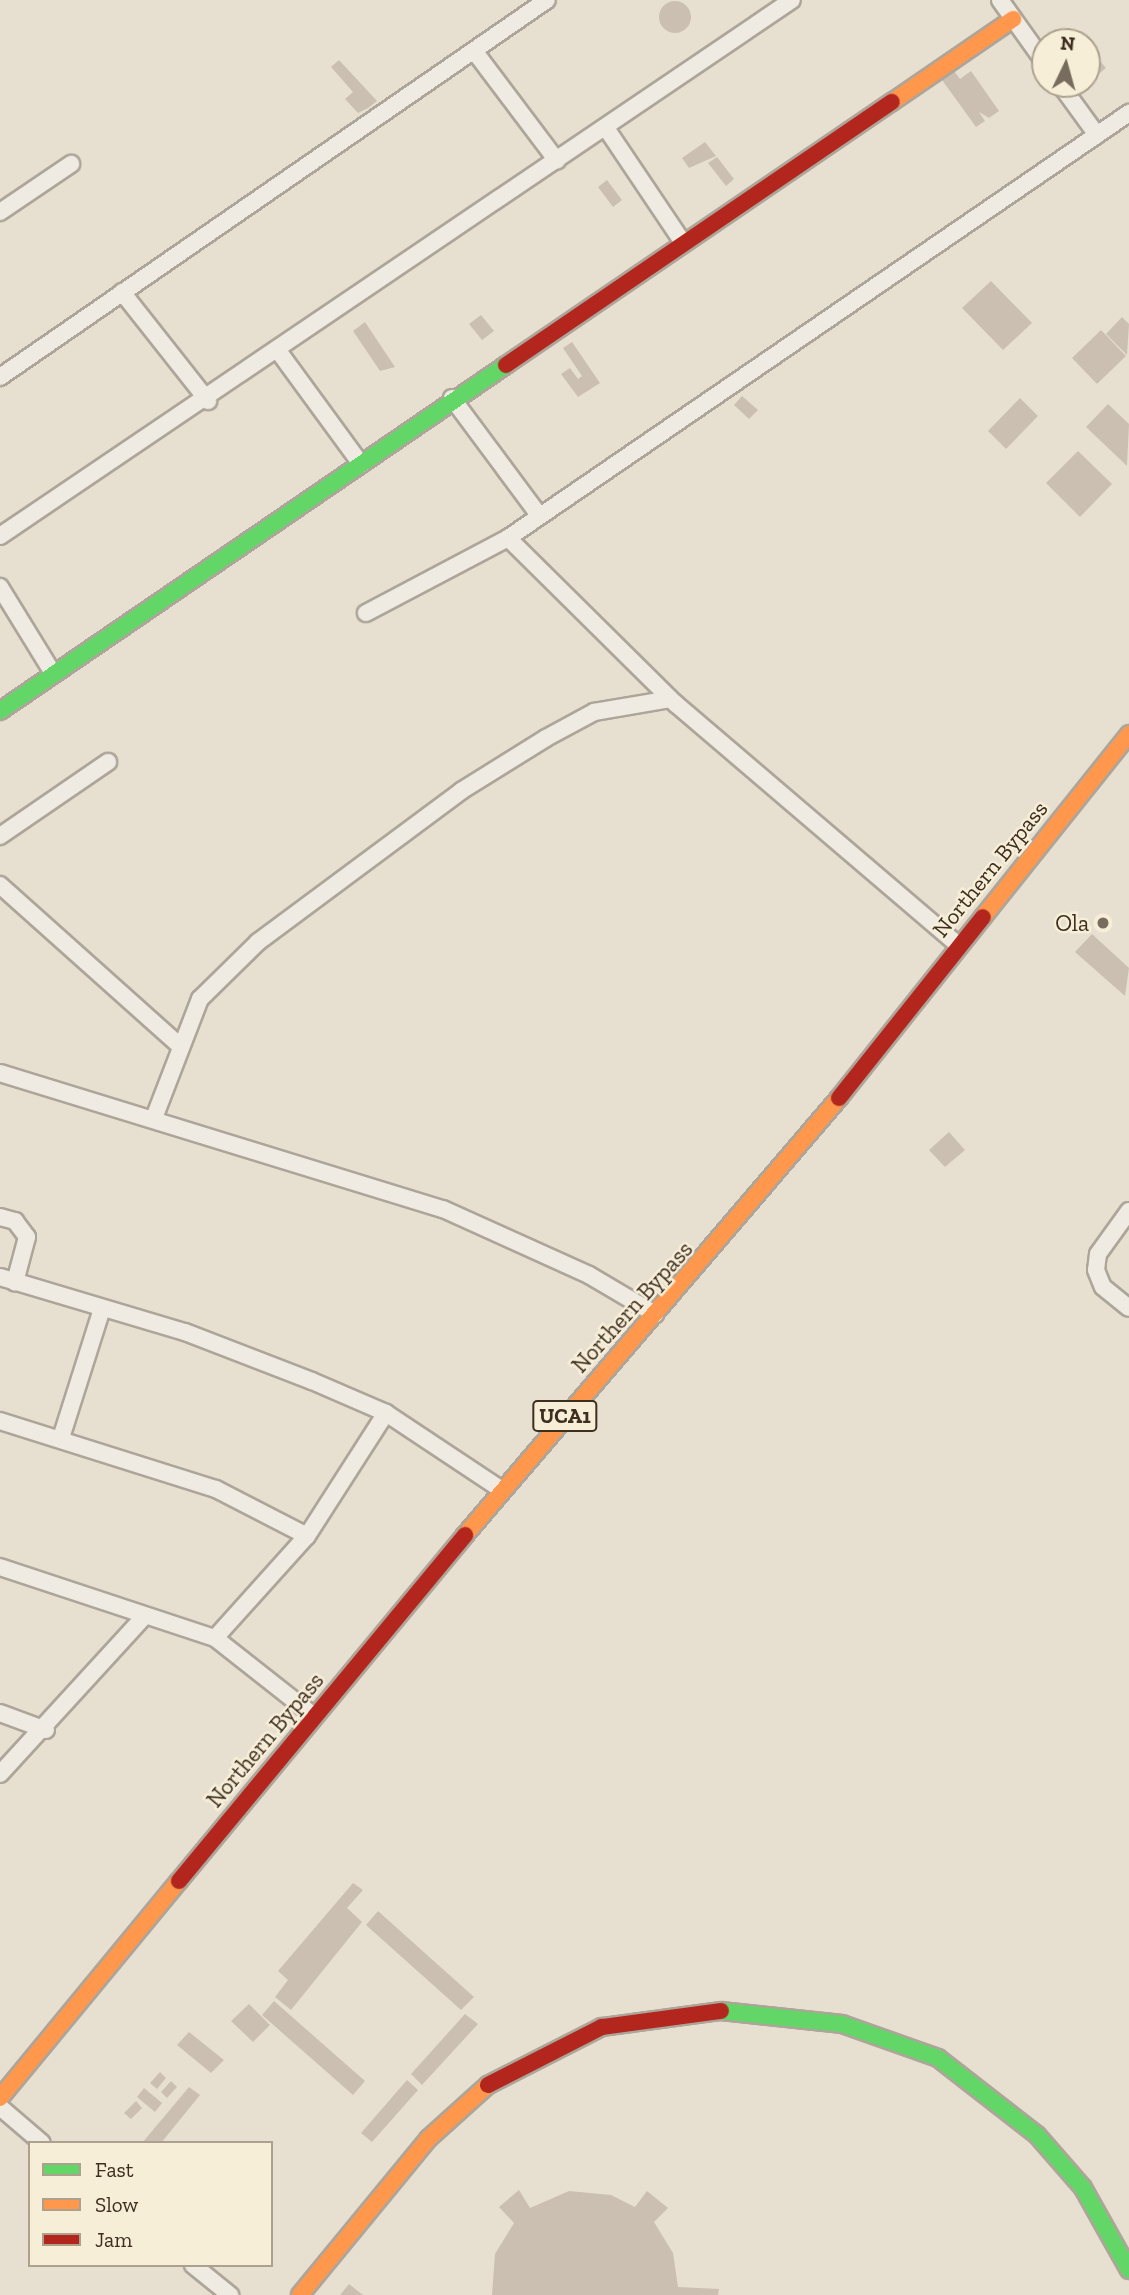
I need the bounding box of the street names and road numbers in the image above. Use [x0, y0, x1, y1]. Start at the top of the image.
street label: Northern Bypass [927, 795, 1053, 943]
street label: Northern Bypass [566, 1236, 698, 1378]
road number: UCA1 [532, 1398, 598, 1434]
street label: Northern Bypass [201, 1667, 329, 1813]

